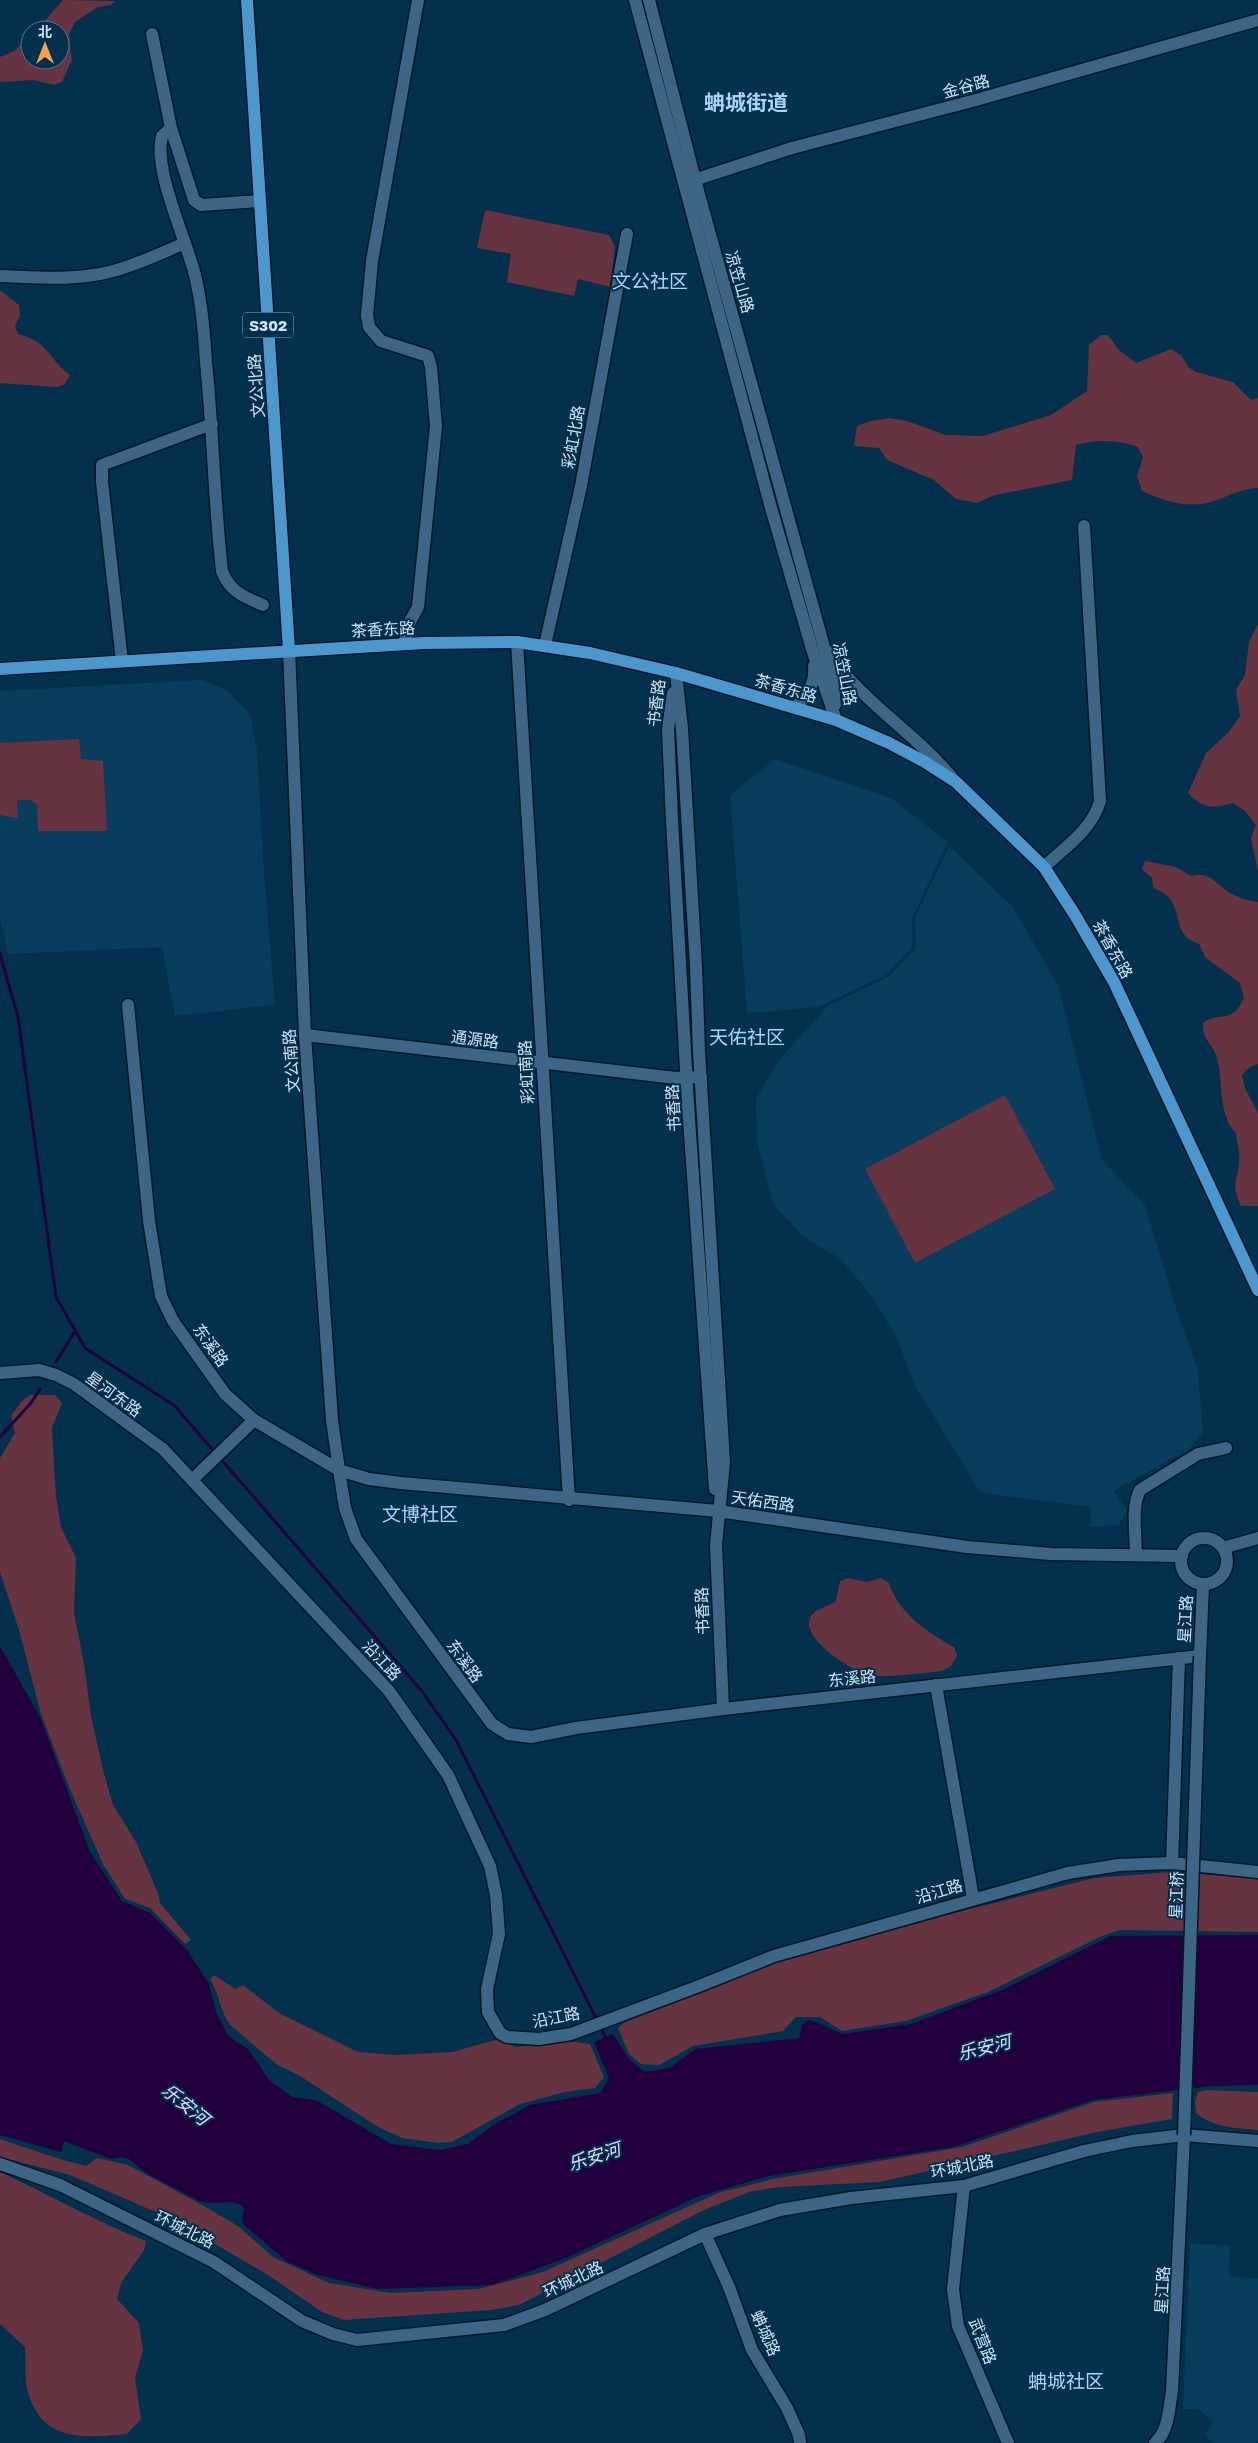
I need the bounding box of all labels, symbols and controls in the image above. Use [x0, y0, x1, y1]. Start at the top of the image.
north arrow [20, 20, 70, 70]
text: 北 [38, 23, 52, 40]
street label: 金谷路 [940, 70, 992, 102]
district label: 蚺城街道 [704, 89, 788, 115]
street label: 凉笠山路 [722, 248, 758, 316]
district label: 文公社区 [612, 269, 688, 292]
road number: S302 [243, 312, 293, 338]
street label: 文公北路 [244, 353, 268, 419]
street label: 彩虹北路 [558, 404, 588, 470]
street label: 茶香东路 [351, 617, 415, 641]
street label: 凉笠山路 [829, 641, 861, 707]
street label: 茶香东路 [752, 670, 820, 706]
street label: 书香路 [643, 678, 669, 728]
street label: 茶香东路 [1089, 916, 1137, 982]
district label: 天佑社区 [709, 1025, 785, 1048]
street label: 通源路 [450, 1026, 500, 1052]
street label: 文公南路 [279, 1028, 303, 1094]
street label: 彩虹南路 [514, 1040, 538, 1104]
street label: 书香路 [662, 1084, 684, 1132]
street label: 东溪路 [189, 1320, 233, 1370]
street label: 星河东路 [82, 1367, 146, 1421]
street label: 天佑西路 [730, 1487, 796, 1515]
district label: 文博社区 [382, 1502, 458, 1525]
street label: 书香路 [691, 1587, 713, 1635]
street label: 星江路 [1174, 1595, 1196, 1643]
street label: 沿江路 [358, 1636, 406, 1684]
street label: 东溪路 [443, 1636, 487, 1686]
street label: 东溪路 [827, 1666, 877, 1690]
street label: 星江桥 [1165, 1871, 1187, 1919]
street label: 沿江路 [913, 1875, 965, 1907]
street label: 沿江路 [531, 2003, 581, 2031]
water label: 乐安河 [955, 2029, 1016, 2064]
water label: 乐安河 [158, 2078, 216, 2131]
water label: 乐安河 [565, 2136, 626, 2175]
street label: 环城北路 [929, 2150, 995, 2182]
street label: 环城北路 [152, 2206, 218, 2252]
street label: 环城北路 [540, 2256, 606, 2302]
street label: 星江路 [1151, 2266, 1173, 2314]
street label: 蚺城路 [747, 2307, 785, 2359]
street label: 武营路 [965, 2315, 1001, 2367]
district label: 蚺城社区 [1028, 2369, 1104, 2392]

